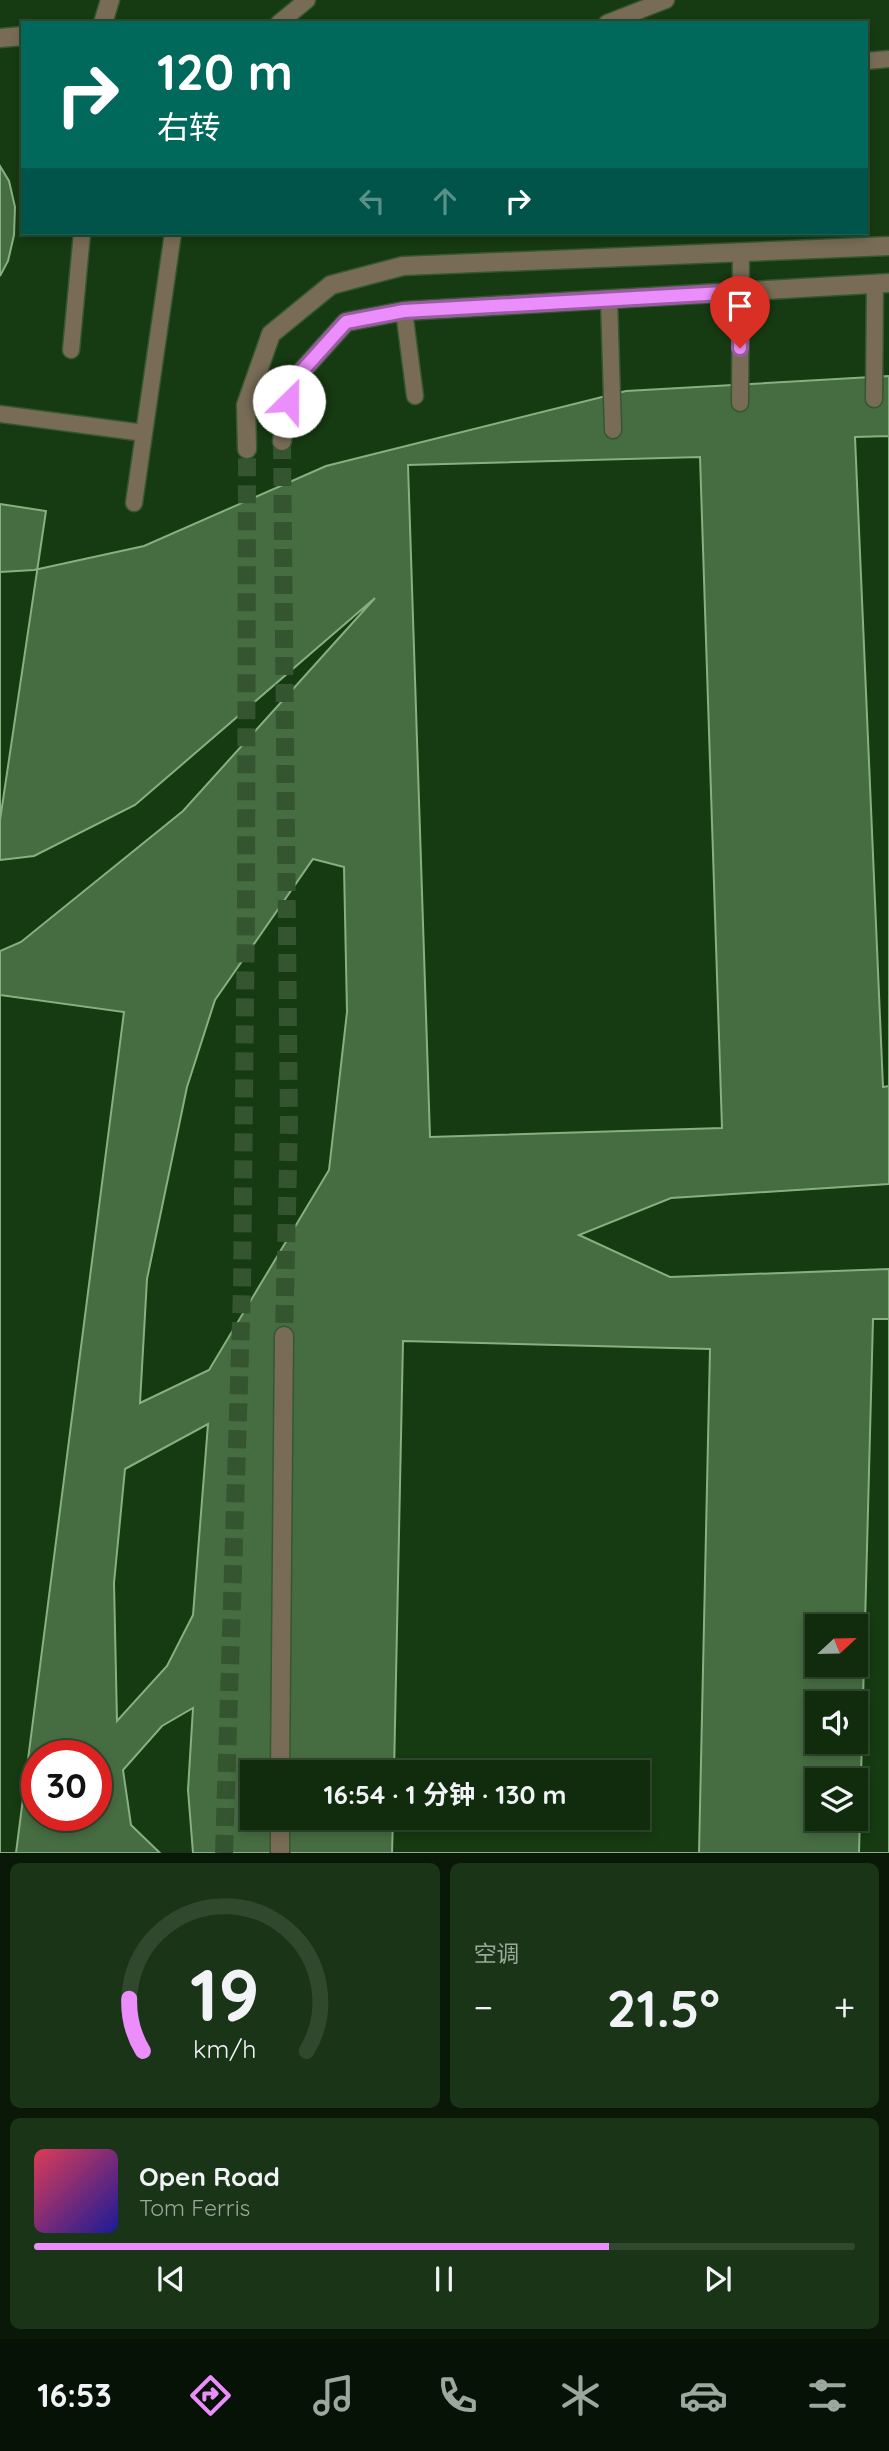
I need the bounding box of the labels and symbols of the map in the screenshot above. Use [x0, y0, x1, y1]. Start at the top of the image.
pin [710, 276, 770, 348]
position arrow [252, 364, 326, 438]
north arrow [805, 1614, 868, 1676]
speed limit sign: 30 [21, 1740, 112, 1831]

